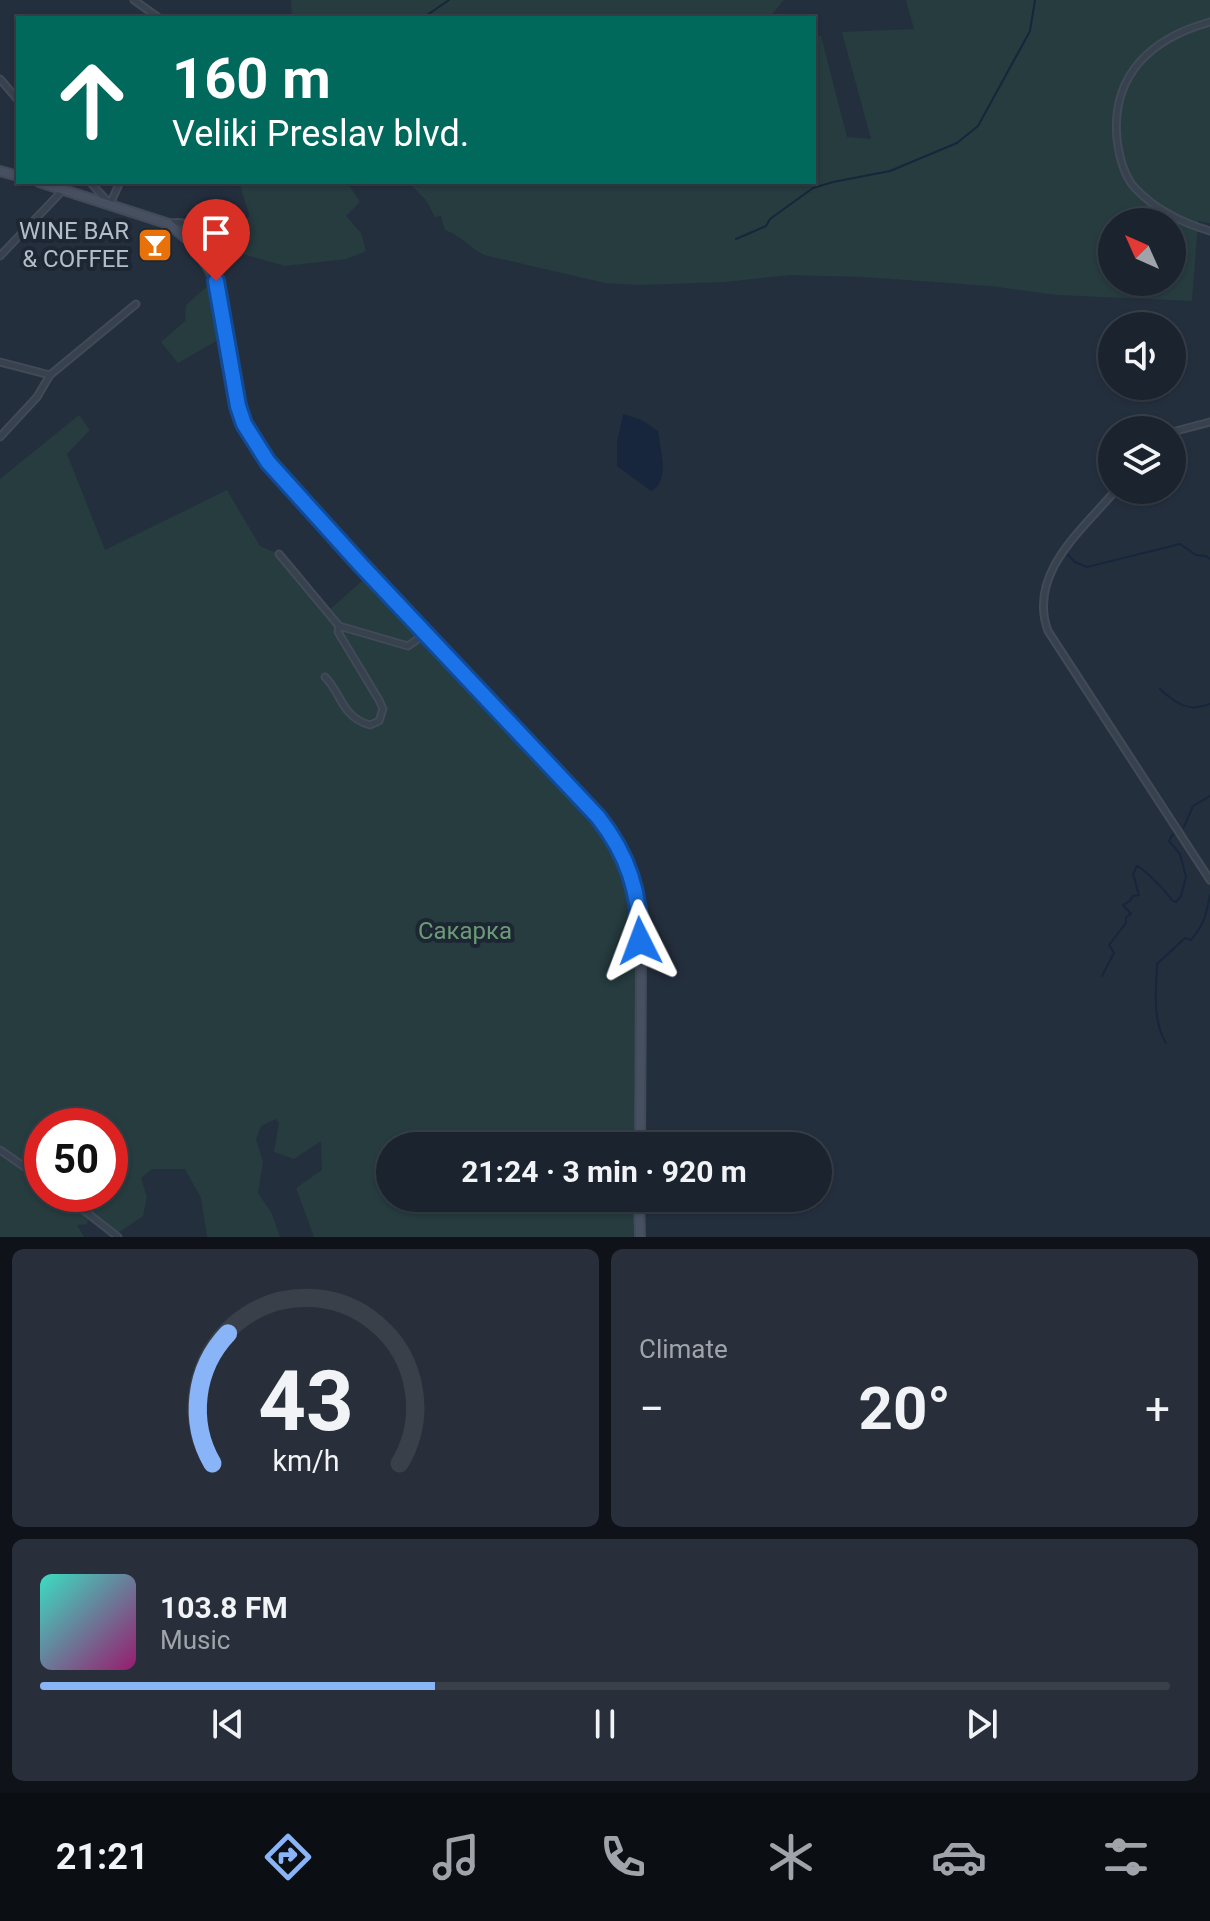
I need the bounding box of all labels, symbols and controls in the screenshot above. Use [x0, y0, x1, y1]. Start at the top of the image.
text: 160 m [172, 46, 331, 112]
icon: ahead [40, 48, 144, 152]
text: Veliki Preslav blvd. [172, 113, 469, 155]
pin [182, 199, 250, 281]
north arrow [1098, 208, 1186, 296]
map controls [1098, 208, 1186, 504]
icon: arrive [194, 211, 238, 255]
place label: WINE BAR & COFFEE [19, 217, 129, 273]
bar icon: WINE BAR & COFFEE [136, 226, 174, 264]
button: sound [1098, 312, 1186, 400]
button: layers [1098, 416, 1186, 504]
position arrow [598, 899, 682, 983]
park label: Сакарка [418, 917, 512, 945]
speed limit sign: 50 [24, 1108, 128, 1212]
text: 21:24 · 3 min · 920 m [461, 1154, 747, 1189]
text: Climate [639, 1334, 728, 1364]
text: 43 [258, 1353, 353, 1450]
text: 20° [858, 1373, 951, 1444]
text: − [639, 1383, 664, 1435]
text: + [1145, 1383, 1170, 1435]
text: km/h [272, 1444, 339, 1478]
text: 103.8 FM [160, 1590, 288, 1625]
text: Music [160, 1625, 230, 1655]
icon: previous [206, 1702, 250, 1746]
icon: pause [583, 1702, 627, 1746]
icon: next [960, 1702, 1004, 1746]
icon: directions [260, 1829, 316, 1885]
icon: music [428, 1829, 484, 1885]
icon: phone [595, 1829, 651, 1885]
icon: climate [763, 1829, 819, 1885]
icon: car [931, 1829, 987, 1885]
icon: filters [1098, 1829, 1154, 1885]
text: 21:21 [56, 1836, 149, 1878]

